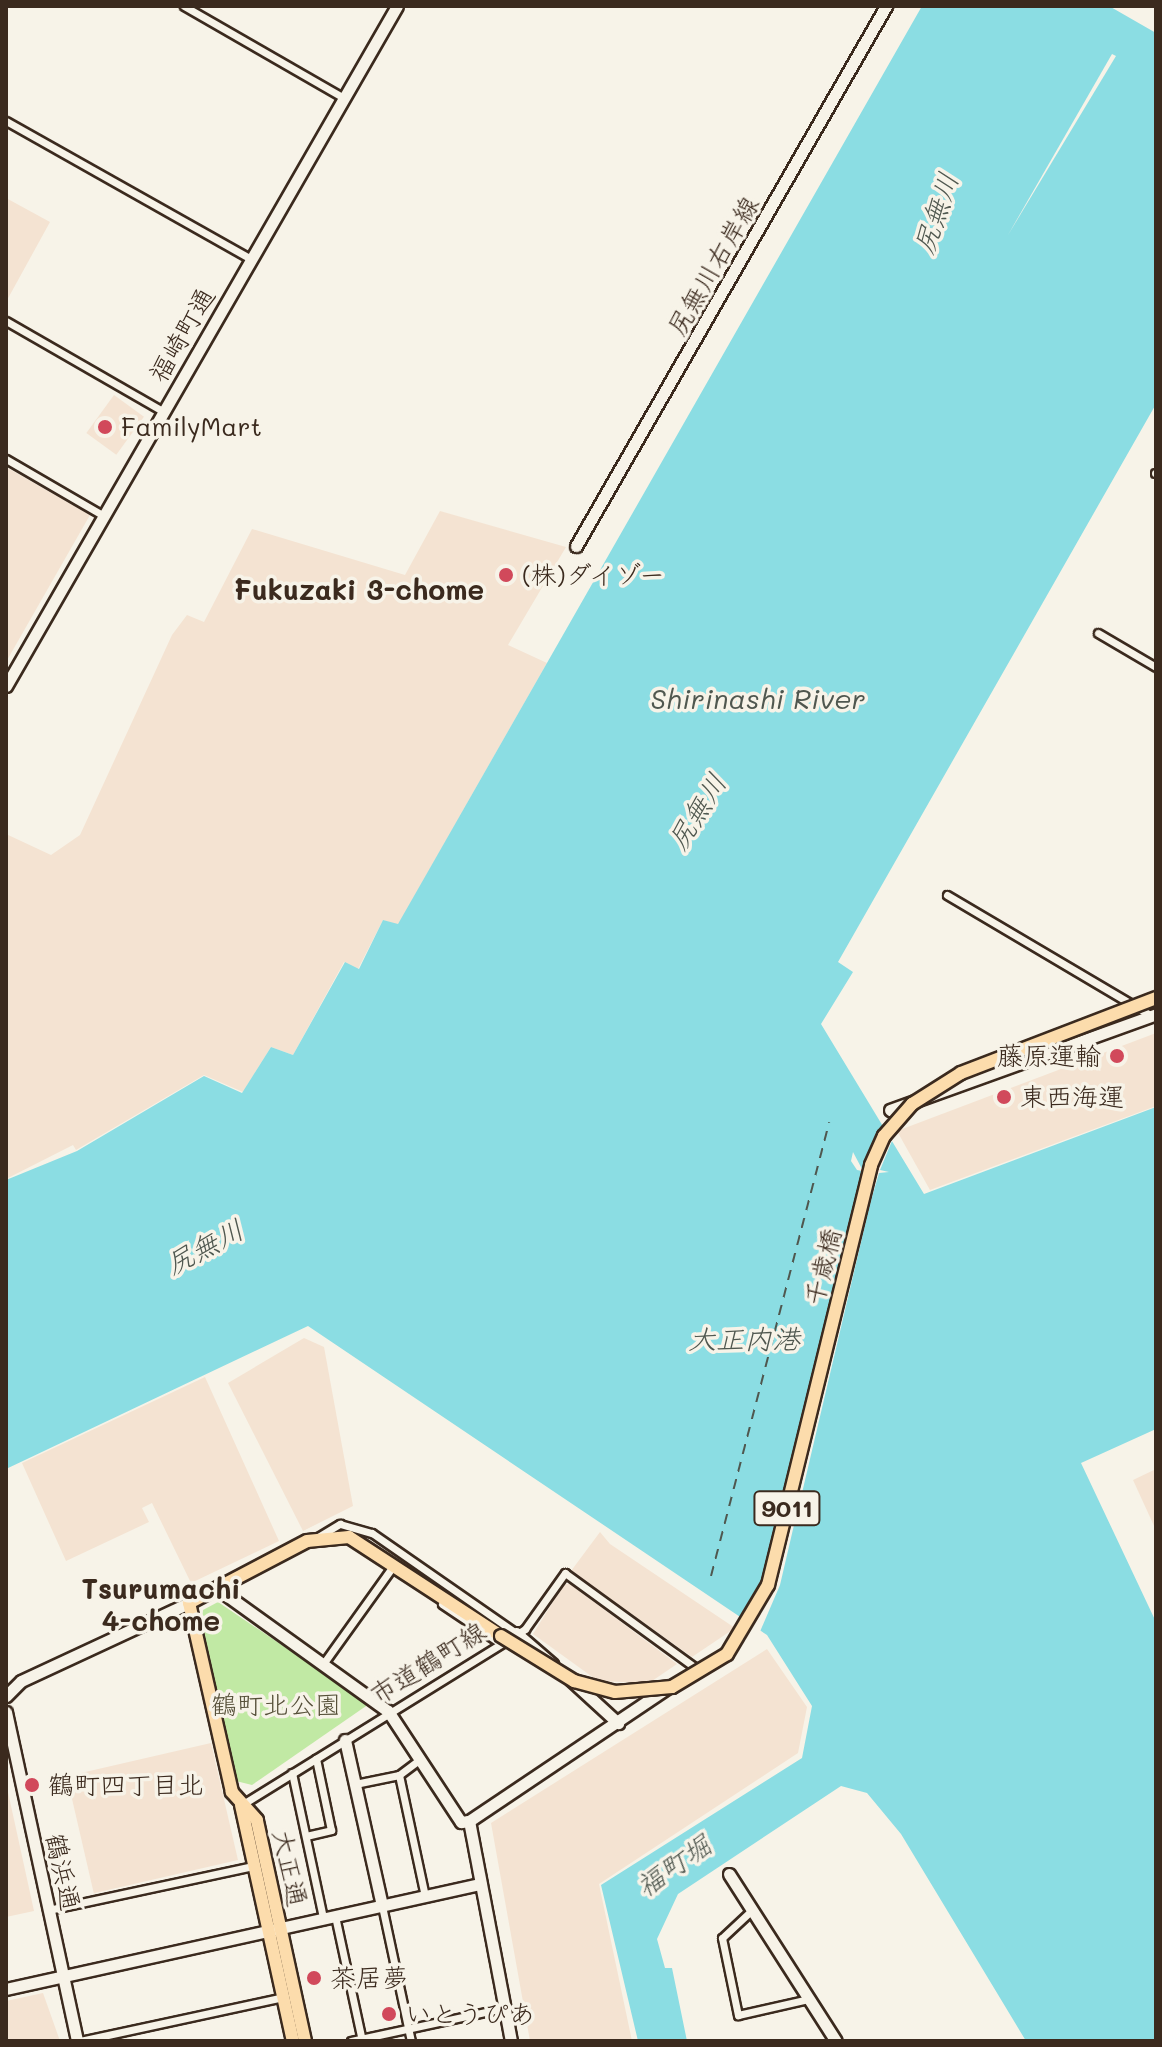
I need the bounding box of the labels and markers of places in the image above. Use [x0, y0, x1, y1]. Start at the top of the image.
place label: FamilyMart [121, 411, 262, 443]
marker: FamilyMart [96, 418, 114, 436]
place label: (株)ダイゾー [522, 559, 668, 591]
marker: (株)ダイゾー [497, 566, 515, 584]
place label: 藤原運輸 [997, 1040, 1101, 1072]
marker: 藤原運輸 [1108, 1047, 1126, 1065]
place label: 東西海運 [1020, 1081, 1124, 1113]
marker: 東西海運 [995, 1088, 1013, 1106]
place label: 鶴町四丁目北 [48, 1769, 204, 1801]
marker: 鶴町四丁目北 [23, 1776, 41, 1794]
place label: 茶居夢 [330, 1962, 408, 1994]
marker: 茶居夢 [305, 1969, 323, 1987]
place label: いとうぴあ [405, 1998, 535, 2030]
marker: いとうぴあ [380, 2005, 398, 2023]

